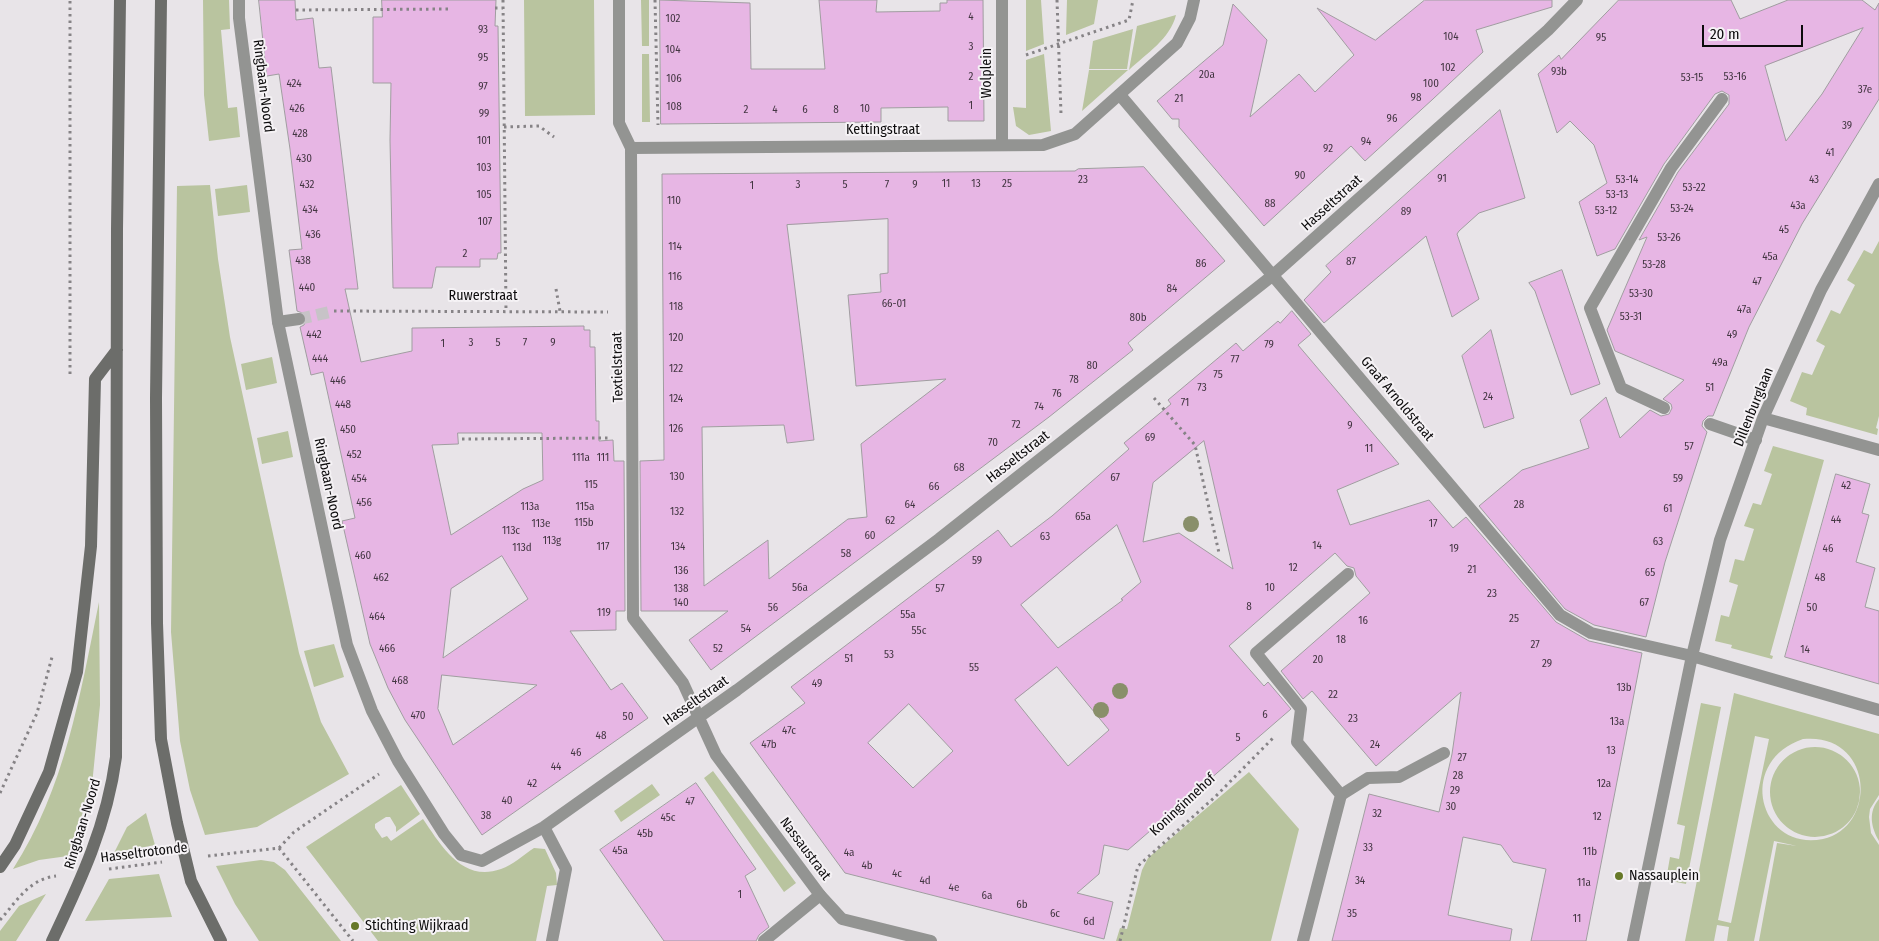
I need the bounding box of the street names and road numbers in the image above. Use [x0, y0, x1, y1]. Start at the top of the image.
street label: Ringbaan-Noord [249, 38, 277, 134]
street label: Wolplein [979, 48, 995, 98]
street label: Kettingstraat [846, 122, 920, 138]
street label: Hasseltstraat [1298, 172, 1366, 234]
street label: Ruwerstraat [449, 288, 517, 304]
street label: Textielstraat [609, 332, 627, 402]
street label: Graaf Arnoldstraat [1357, 353, 1437, 445]
street label: Dillenburglaan [1730, 365, 1778, 449]
street label: Hasseltstraat [983, 427, 1053, 487]
street label: Ringbaan-Noord [310, 436, 346, 532]
street label: Hasseltstraat [660, 672, 732, 730]
street label: Koninginnehof [1147, 770, 1219, 840]
street label: Ringbaan-Noord [61, 777, 105, 871]
street label: Nassaustraat [776, 814, 834, 884]
street label: Hasseltrotonde [99, 839, 189, 867]

